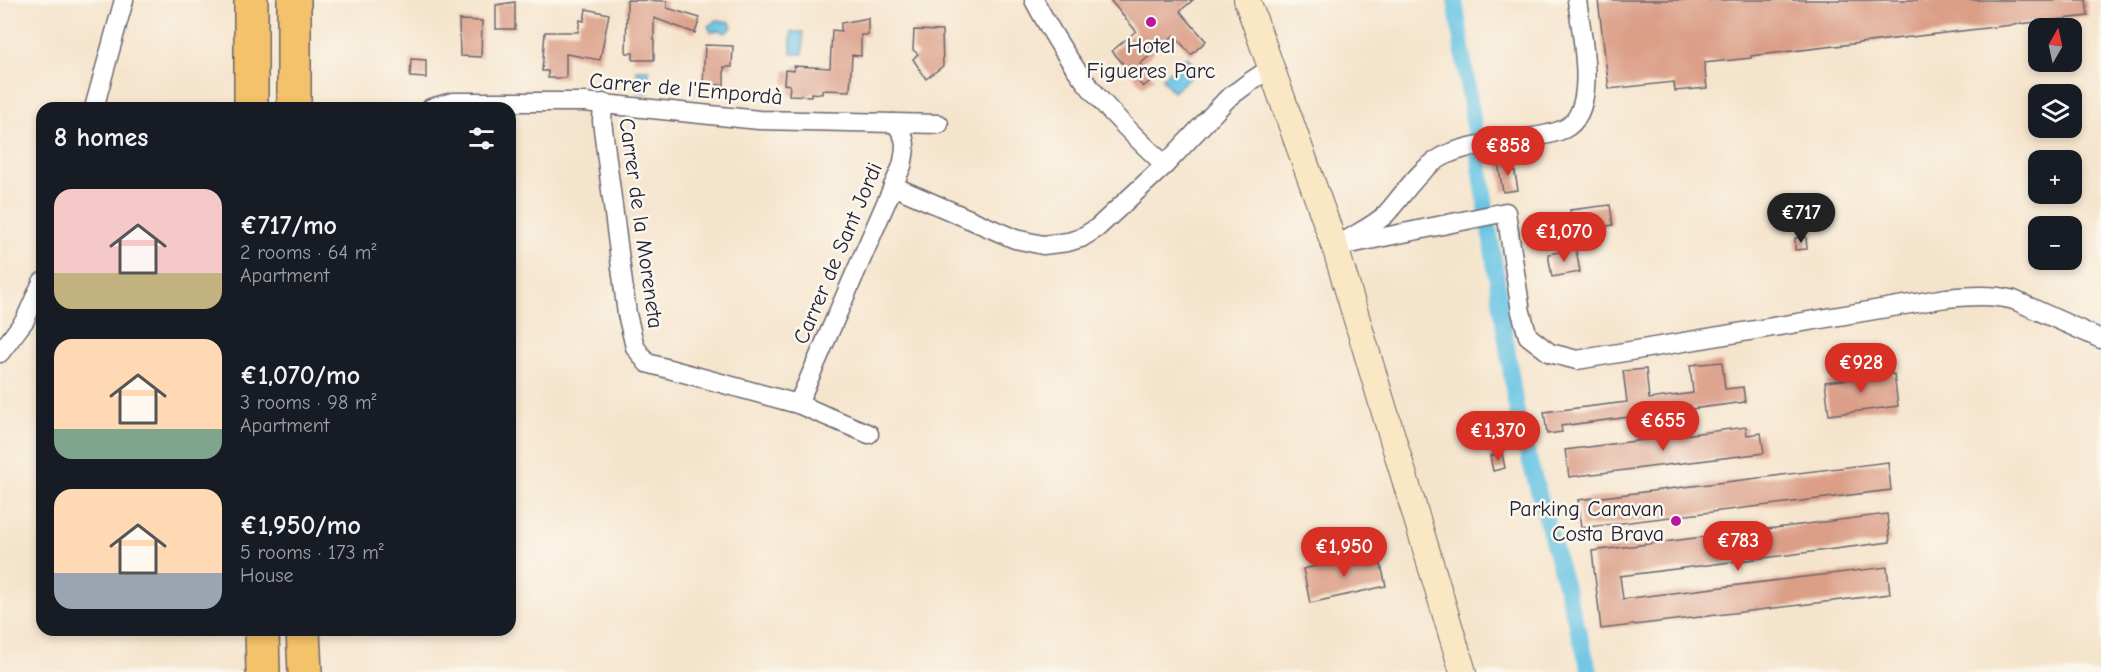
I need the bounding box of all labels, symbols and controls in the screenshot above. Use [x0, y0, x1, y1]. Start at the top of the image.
marker: Hotel Figueres Parc [1144, 15, 1158, 29]
north arrow [2028, 18, 2082, 72]
map controls [2028, 18, 2082, 270]
place label: Hotel Figueres Parc [1087, 33, 1216, 84]
street label: Carrer de l'Empordà [588, 68, 784, 110]
button: layers [2028, 84, 2082, 138]
street label: Carrer de la Moreneta [613, 116, 669, 330]
icon: filters [465, 122, 498, 155]
text: 8 homes [54, 123, 148, 153]
pin: €858 [1472, 126, 1544, 177]
text: €858 [1486, 134, 1530, 157]
button: + [2028, 150, 2082, 204]
street label: Carrer de Sant Jordi [788, 159, 888, 348]
pin: €717 [1765, 193, 1837, 244]
text: €717 [1781, 201, 1821, 224]
text: €717/mo [240, 211, 337, 241]
pin: €1,070 [1515, 212, 1613, 263]
icon: home [102, 213, 174, 285]
button: − [2028, 216, 2082, 270]
text: €1,070 [1535, 220, 1593, 243]
text: 2 rooms · 64 m² [240, 241, 376, 264]
text: Apartment [240, 264, 330, 287]
pin: €928 [1825, 343, 1897, 394]
text: €928 [1839, 351, 1883, 374]
text: €1,070/mo [240, 361, 360, 391]
icon: home [102, 363, 174, 435]
text: 3 rooms · 98 m² [240, 391, 376, 414]
pin: €655 [1627, 401, 1699, 452]
text: €655 [1640, 409, 1686, 432]
pin: €1,370 [1449, 411, 1547, 462]
text: Apartment [240, 414, 330, 437]
text: €1,370 [1470, 419, 1526, 442]
place label: Parking Caravan Costa Brava [1509, 496, 1664, 547]
text: €1,950/mo [240, 511, 361, 541]
icon: home [102, 513, 174, 585]
marker: Parking Caravan Costa Brava [1669, 514, 1683, 528]
pin: €783 [1702, 521, 1774, 572]
pin: €1,950 [1295, 527, 1393, 578]
text: €783 [1717, 529, 1759, 552]
text: €1,950 [1315, 535, 1373, 558]
text: 5 rooms · 173 m² [240, 541, 384, 564]
text: House [240, 564, 294, 587]

